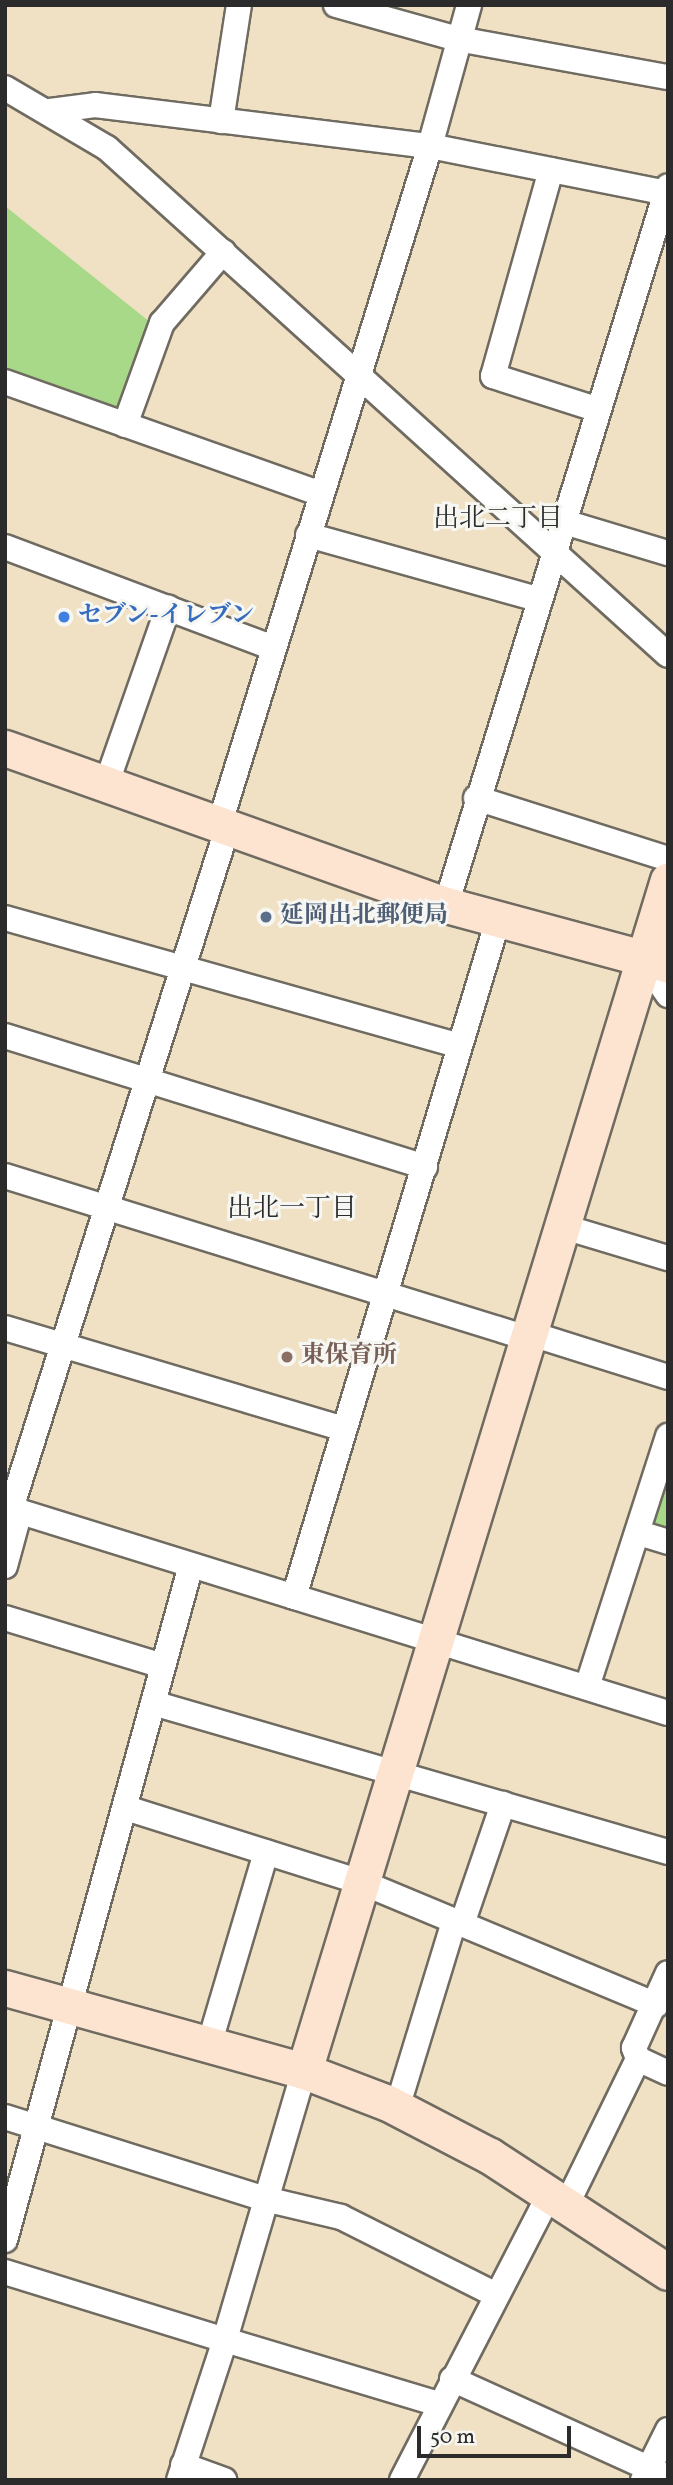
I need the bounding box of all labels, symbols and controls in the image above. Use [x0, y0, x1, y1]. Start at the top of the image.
district label: 出北二丁目 [433, 504, 563, 536]
place label: セブン-イレブン [78, 603, 256, 631]
marker: セブン-イレブン [56, 609, 72, 625]
place label: 延岡出北郵便局 [280, 903, 448, 931]
marker: 延岡出北郵便局 [258, 909, 274, 925]
district label: 出北一丁目 [227, 1194, 357, 1226]
place label: 東保育所 [301, 1343, 397, 1371]
marker: 東保育所 [279, 1349, 295, 1365]
scale bar [421, 2412, 575, 2456]
text: 50 m [430, 2423, 475, 2452]

